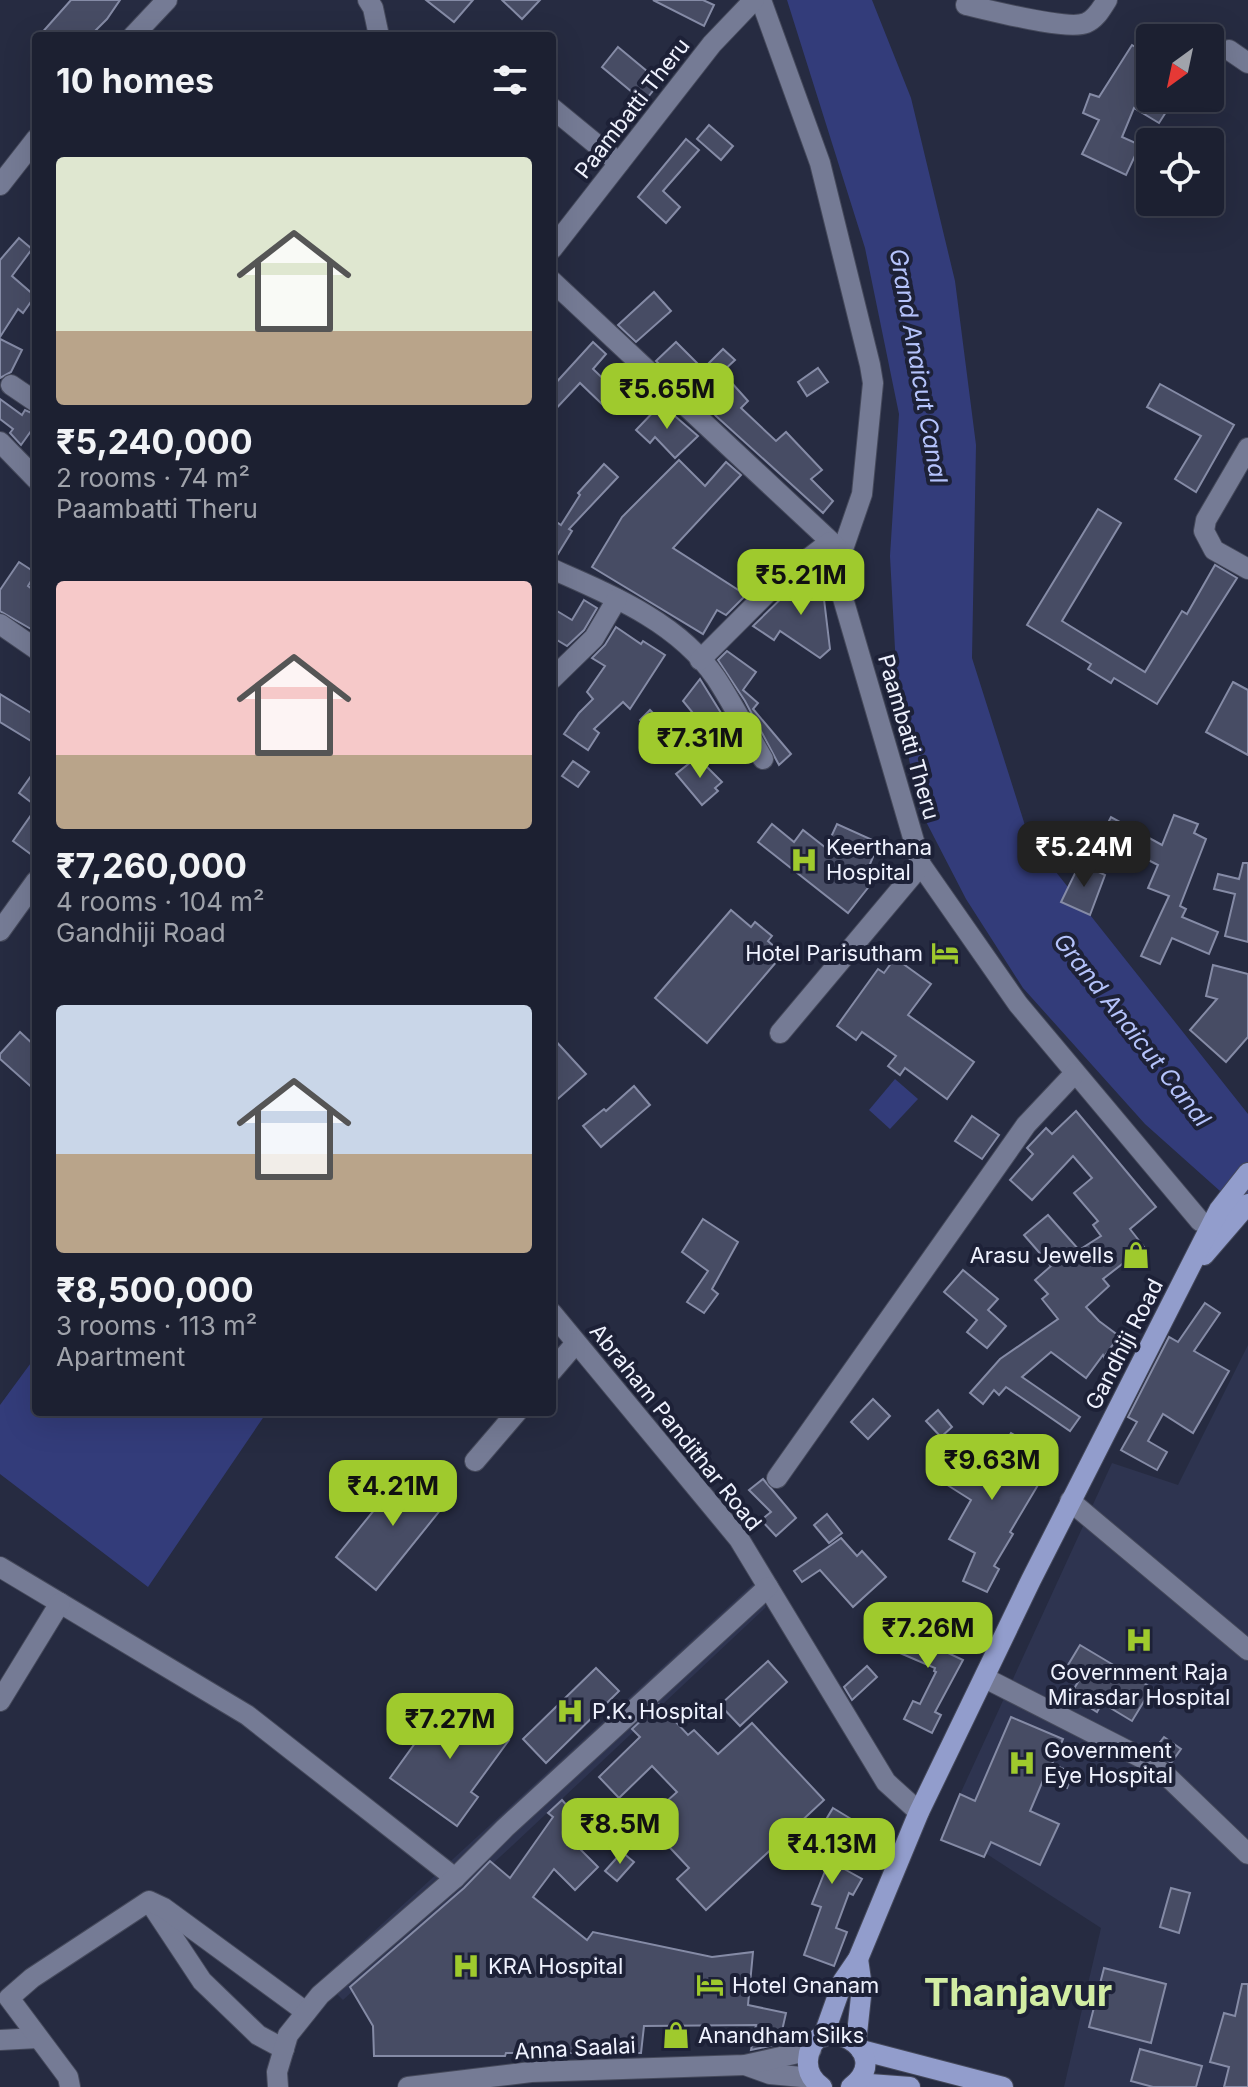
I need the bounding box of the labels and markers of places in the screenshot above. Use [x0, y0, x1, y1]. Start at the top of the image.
pin: ₹5.65M [602, 363, 732, 431]
pin: ₹5.21M [736, 549, 866, 617]
pin: ₹7.31M [635, 712, 765, 780]
pin: ₹5.24M [1019, 821, 1149, 889]
place label: Keerthana Hospital [826, 834, 932, 885]
hospital icon: Keerthana Hospital [789, 845, 819, 875]
hotel icon: Hotel Parisutham [930, 938, 960, 968]
place label: Hotel Parisutham [745, 940, 923, 966]
shop icon: Arasu Jewells [1121, 1240, 1151, 1270]
place label: Arasu Jewells [970, 1242, 1114, 1268]
pin: ₹9.63M [927, 1434, 1057, 1502]
pin: ₹4.21M [328, 1460, 458, 1528]
pin: ₹7.26M [863, 1602, 993, 1670]
hospital icon: Government Raja Mirasdar Hospital [1124, 1625, 1154, 1655]
place label: Government Raja Mirasdar Hospital [1048, 1659, 1230, 1710]
pin: ₹7.27M [385, 1693, 515, 1761]
hospital icon: P.K. Hospital [555, 1696, 585, 1726]
place label: P.K. Hospital [592, 1698, 724, 1724]
place label: Government Eye Hospital [1044, 1737, 1173, 1788]
hospital icon: Government Eye Hospital [1007, 1748, 1037, 1778]
pin: ₹8.5M [564, 1798, 676, 1866]
pin: ₹4.13M [767, 1818, 897, 1886]
hospital icon: KRA Hospital [451, 1951, 481, 1981]
place label: KRA Hospital [488, 1953, 623, 1979]
hotel icon: Hotel Gnanam [695, 1970, 725, 2000]
place label: Hotel Gnanam [732, 1972, 879, 1998]
shop icon: Anandham Silks [661, 2020, 691, 2050]
place label: Anandham Silks [698, 2022, 864, 2048]

